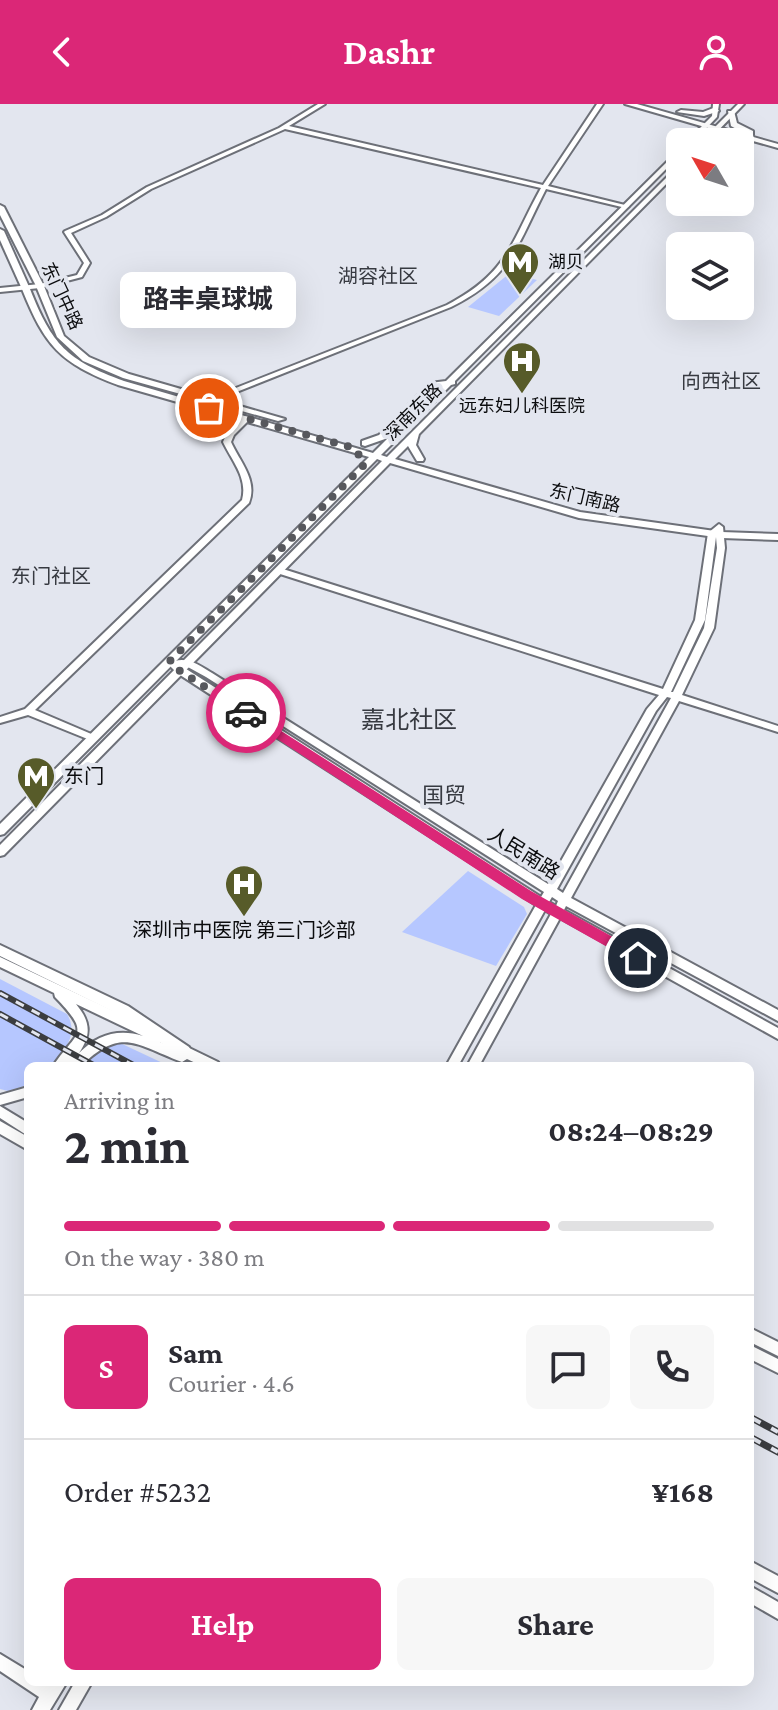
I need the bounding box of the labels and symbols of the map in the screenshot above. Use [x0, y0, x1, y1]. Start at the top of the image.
north arrow [666, 128, 754, 216]
metro station icon: 湖贝 [499, 241, 541, 296]
place label: 湖贝 [548, 252, 584, 272]
street label: 东门中路 [38, 259, 86, 333]
district label: 湖容社区 [338, 265, 418, 287]
callout: 路丰桌球城 [121, 272, 297, 328]
hospital icon: 远东妇儿科医院 [501, 340, 543, 395]
district label: 向西社区 [681, 370, 761, 392]
pin [175, 374, 243, 442]
street label: 深南东路 [380, 379, 446, 445]
place label: 远东妇儿科医院 [459, 396, 585, 416]
street label: 东门南路 [548, 480, 622, 516]
district label: 东门社区 [11, 565, 91, 587]
courier [206, 673, 286, 753]
district label: 嘉北社区 [361, 706, 457, 733]
metro station icon: 东门 [15, 755, 57, 810]
place label: 东门 [64, 765, 104, 787]
district label: 国贸 [422, 783, 466, 808]
street label: 人民南路 [484, 822, 564, 884]
hospital icon: 深圳市中医院 第三门诊部 [223, 863, 265, 918]
place label: 深圳市中医院 第三门诊部 [132, 919, 356, 941]
pin [604, 924, 672, 992]

